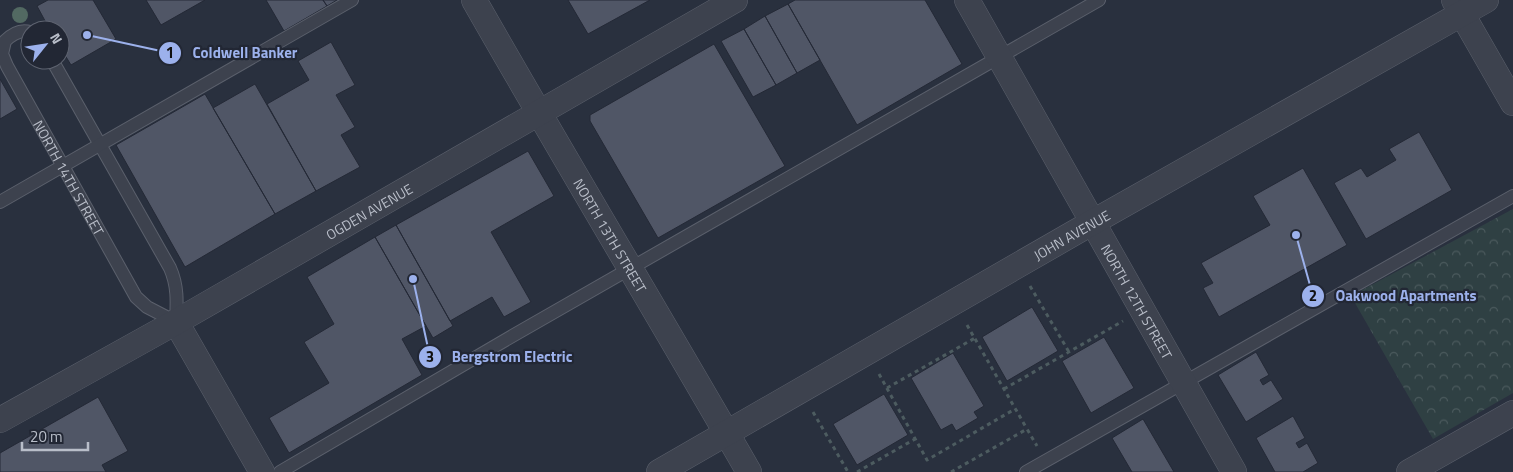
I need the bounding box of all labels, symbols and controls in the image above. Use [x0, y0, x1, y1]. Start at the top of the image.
north arrow [20, 20, 70, 70]
text: N [45, 29, 68, 48]
callout: Coldwell Banker [157, 38, 307, 68]
text: 1 [166, 41, 174, 64]
text: Coldwell Banker [193, 41, 298, 64]
street label: NORTH 14TH STREET [29, 116, 110, 240]
street label: NORTH 13TH STREET [569, 174, 653, 297]
street label: OGDEN AVENUE [321, 177, 416, 244]
street label: JOHN AVENUE [1029, 204, 1114, 265]
street label: NORTH 12TH STREET [1096, 240, 1179, 363]
callout: Oakwood Apartments [1300, 281, 1487, 311]
text: 2 [1309, 284, 1317, 307]
text: Oakwood Apartments [1335, 284, 1477, 307]
callout: Bergstrom Electric [417, 342, 583, 372]
text: 3 [426, 345, 434, 368]
text: Bergstrom Electric [452, 345, 573, 368]
scale bar [22, 420, 89, 452]
text: 20 m [30, 425, 63, 448]

